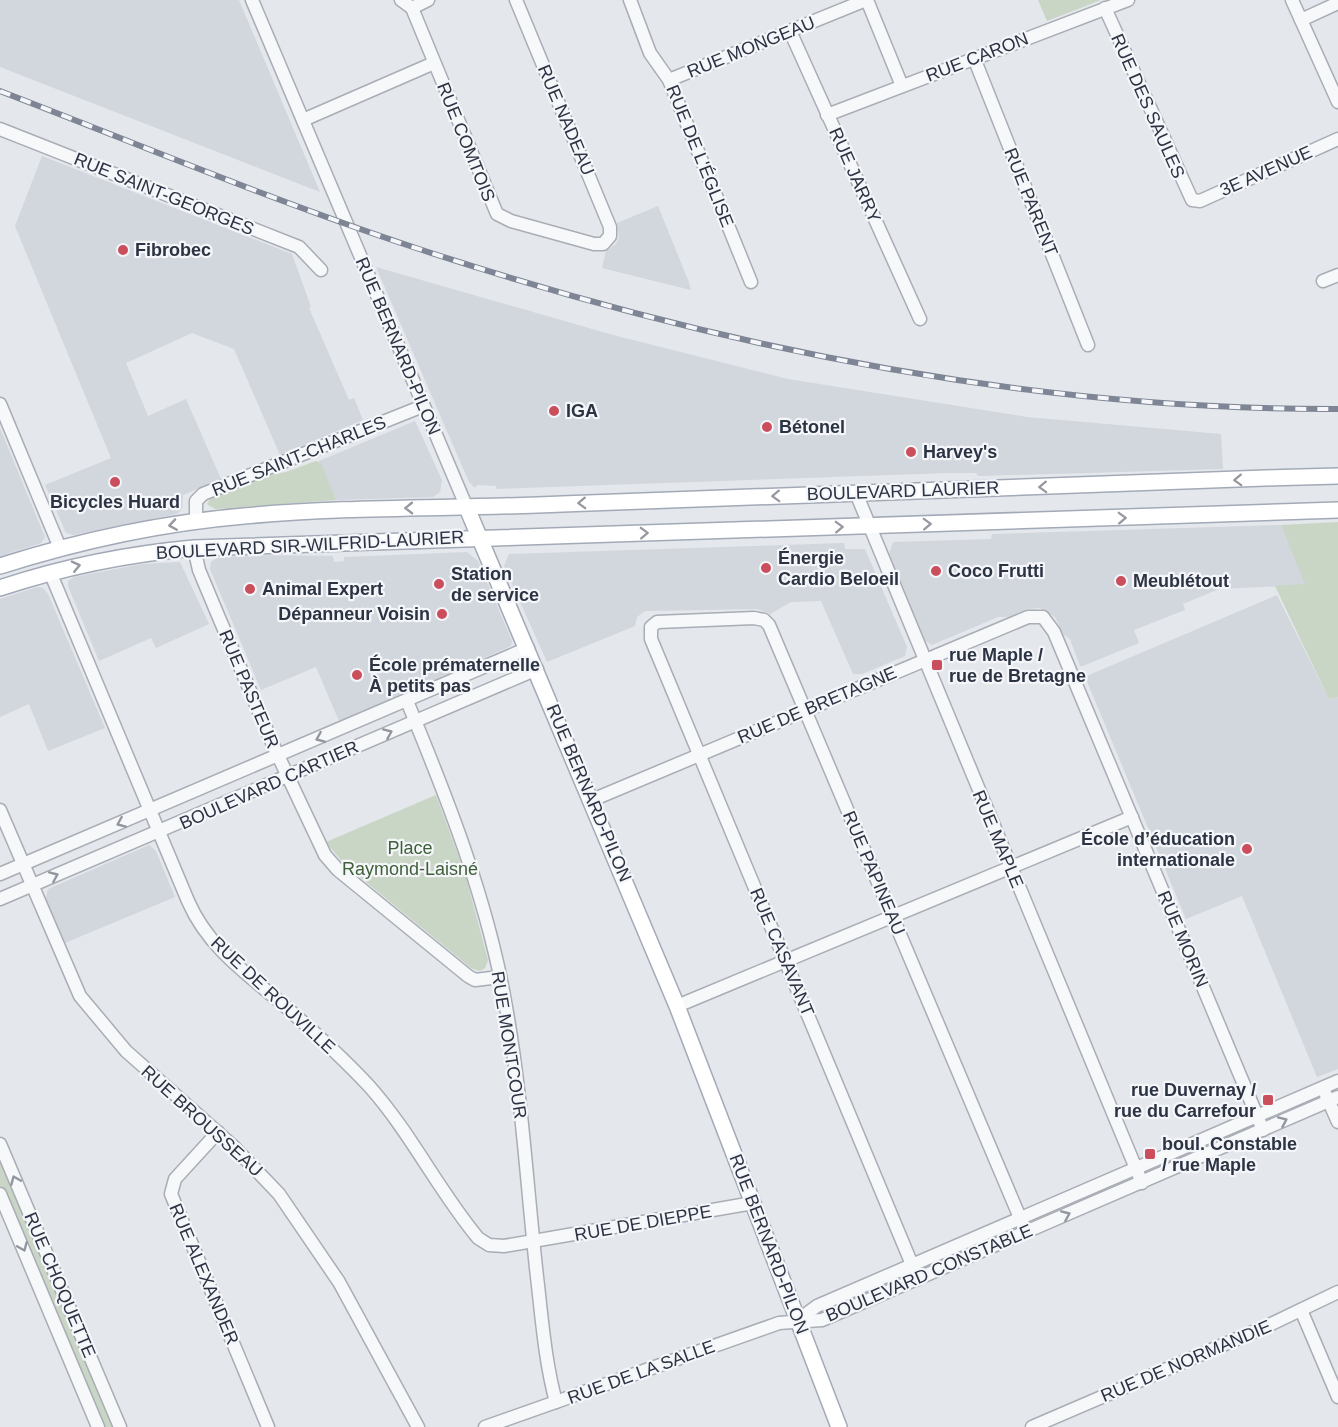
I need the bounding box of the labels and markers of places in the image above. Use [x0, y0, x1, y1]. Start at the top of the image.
place label: Fibrobec [135, 240, 211, 260]
marker: Fibrobec [116, 243, 130, 257]
place label: IGA [566, 401, 598, 421]
marker: IGA [547, 404, 561, 418]
place label: Bétonel [779, 417, 845, 437]
marker: Bétonel [760, 420, 774, 434]
place label: Harvey's [923, 442, 997, 462]
marker: Harvey's [904, 445, 918, 459]
marker: Bicycles Huard [108, 475, 122, 489]
place label: Bicycles Huard [50, 492, 180, 512]
place label: Énergie Cardio Beloeil [778, 547, 899, 589]
marker: Énergie Cardio Beloeil [759, 561, 773, 575]
place label: Coco Frutti [948, 561, 1044, 581]
place label: Station de service [451, 564, 539, 605]
marker: Coco Frutti [929, 564, 943, 578]
place label: Meublétout [1133, 571, 1229, 591]
marker: Meublétout [1114, 574, 1128, 588]
marker: Station de service [432, 577, 446, 591]
place label: Animal Expert [262, 579, 383, 599]
marker: Animal Expert [243, 582, 257, 596]
place label: Dépanneur Voisin [278, 604, 430, 624]
marker: Dépanneur Voisin [435, 607, 449, 621]
place label: rue Maple / rue de Bretagne [949, 645, 1086, 686]
place label: École prématernelle À petits pas [369, 654, 540, 696]
marker: rue Maple / rue de Bretagne [930, 658, 944, 672]
marker: École prématernelle À petits pas [350, 668, 364, 682]
place label: École d’éducation internationale [1081, 828, 1235, 870]
marker: École d’éducation internationale [1240, 842, 1254, 856]
place label: rue Duvernay / rue du Carrefour [1114, 1080, 1256, 1121]
marker: rue Duvernay / rue du Carrefour [1261, 1093, 1275, 1107]
place label: boul. Constable / rue Maple [1162, 1134, 1297, 1175]
marker: boul. Constable / rue Maple [1143, 1147, 1157, 1161]

